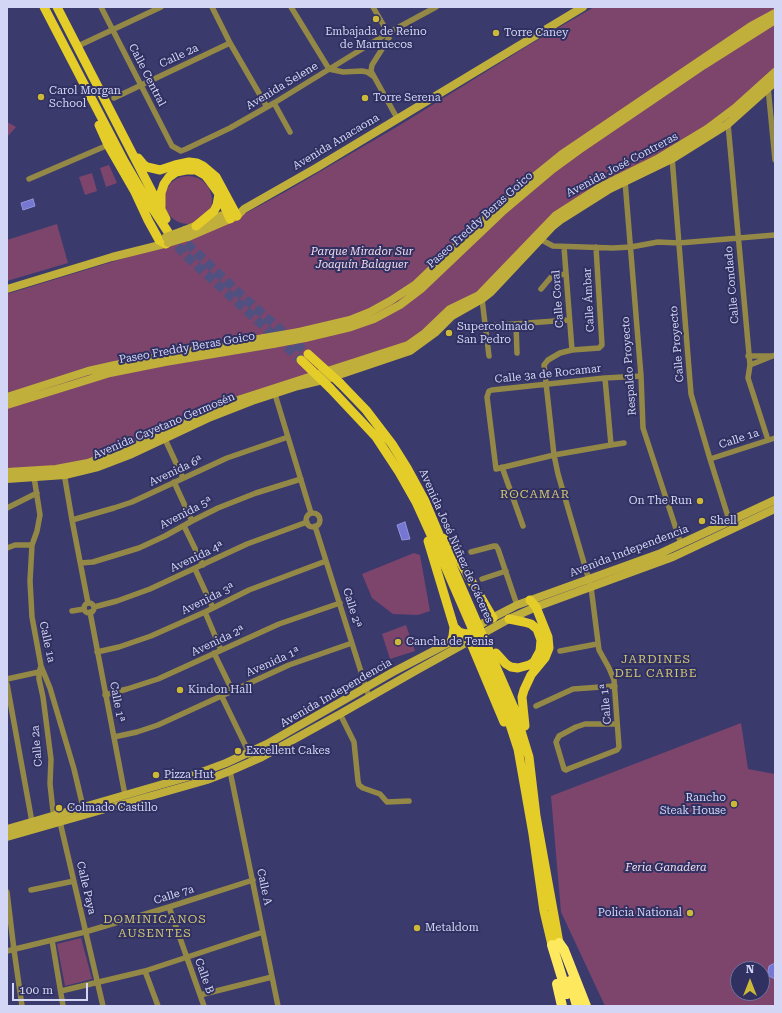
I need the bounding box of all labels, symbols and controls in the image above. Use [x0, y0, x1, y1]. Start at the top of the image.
marker: Embajada de Reino de Marruecos [371, 14, 381, 24]
place label: Embajada de Reino de Marruecos [325, 25, 427, 51]
place label: Torre Caney [504, 26, 569, 40]
marker: Torre Caney [491, 28, 501, 38]
street label: Calle 2a [157, 41, 201, 71]
street label: Calle Central [126, 42, 168, 108]
street label: Avenida Selene [244, 59, 320, 113]
place label: Carol Morgan School [49, 84, 121, 110]
place label: Torre Serena [373, 91, 441, 105]
marker: Carol Morgan School [36, 92, 46, 102]
marker: Torre Serena [360, 93, 370, 103]
street label: Avenida Anacaona [290, 111, 382, 173]
street label: Avenida José Contreras [564, 130, 680, 200]
street label: Paseo Freddy Beras Goico [424, 169, 536, 271]
park label: Parque Mirador Sur Joaquín Balaguer [311, 245, 413, 271]
street label: Calle Condado [722, 246, 742, 324]
street label: Calle Ámbar [581, 267, 597, 333]
street label: Calle Coral [549, 270, 567, 328]
street label: Calle Proyecto [667, 305, 687, 383]
street label: Respaldo Proyecto [619, 316, 639, 416]
place label: Supercolmado San Pedro [457, 320, 534, 346]
marker: Supercolmado San Pedro [444, 328, 454, 338]
street label: Paseo Freddy Beras Goico [118, 330, 256, 366]
street label: Calle 3a de Rocamar [494, 362, 602, 386]
street label: Avenida Cayetano Germosén [91, 390, 237, 462]
street label: Calle 1a [717, 426, 761, 452]
street label: Avenida 6ª [147, 453, 205, 489]
street label: Avenida José Núñez de Cáceres [416, 467, 496, 625]
district label: ROCAMAR [500, 487, 570, 501]
street label: Avenida 5ª [157, 494, 215, 532]
place label: On The Run [629, 494, 692, 508]
marker: On The Run [695, 496, 705, 506]
place label: Shell [710, 514, 737, 528]
marker: Shell [697, 516, 707, 526]
street label: Avenida Independencia [568, 522, 690, 580]
street label: Avenida 4ª [168, 539, 226, 575]
street label: Avenida 3ª [179, 580, 237, 618]
street label: Calle 2ª [340, 586, 364, 630]
street label: Calle 1a [36, 620, 58, 664]
street label: Avenida 2ª [189, 623, 247, 659]
place label: Cancha de Tenis [406, 635, 493, 649]
marker: Cancha de Tenis [393, 637, 403, 647]
street label: Avenida 1ª [244, 644, 302, 680]
district label: JARDINES DEL CARIBE [615, 652, 697, 680]
street label: Avenida Independencia [278, 656, 394, 730]
street label: Calle 1ª [107, 681, 127, 723]
place label: Kindon Hall [188, 683, 252, 697]
street label: Calle 1ª [598, 683, 614, 725]
marker: Kindon Hall [175, 685, 185, 695]
street label: Calle 2a [29, 725, 45, 767]
place label: Excellent Cakes [246, 744, 330, 758]
marker: Excellent Cakes [233, 746, 243, 756]
place label: Pizza Hut [164, 768, 214, 782]
marker: Pizza Hut [151, 770, 161, 780]
place label: Rancho Steak House [660, 791, 726, 817]
marker: Rancho Steak House [729, 799, 739, 809]
place label: Colmado Castillo [67, 801, 158, 815]
marker: Colmado Castillo [54, 803, 64, 813]
street label: Calle Paya [73, 860, 99, 916]
park label: Feria Ganadera [625, 861, 707, 875]
street label: Calle A [254, 867, 274, 907]
street label: Calle 7a [152, 883, 196, 907]
place label: Policia National [598, 906, 682, 920]
marker: Policia National [685, 908, 695, 918]
district label: DOMINICANOS AUSENTES [103, 912, 207, 940]
place label: Metaldom [425, 921, 479, 935]
marker: Metaldom [412, 923, 422, 933]
street label: Calle B [192, 956, 216, 996]
north arrow [730, 961, 770, 1001]
text: N [746, 963, 754, 976]
scale bar [14, 975, 90, 1001]
text: 100 m [19, 983, 53, 997]

